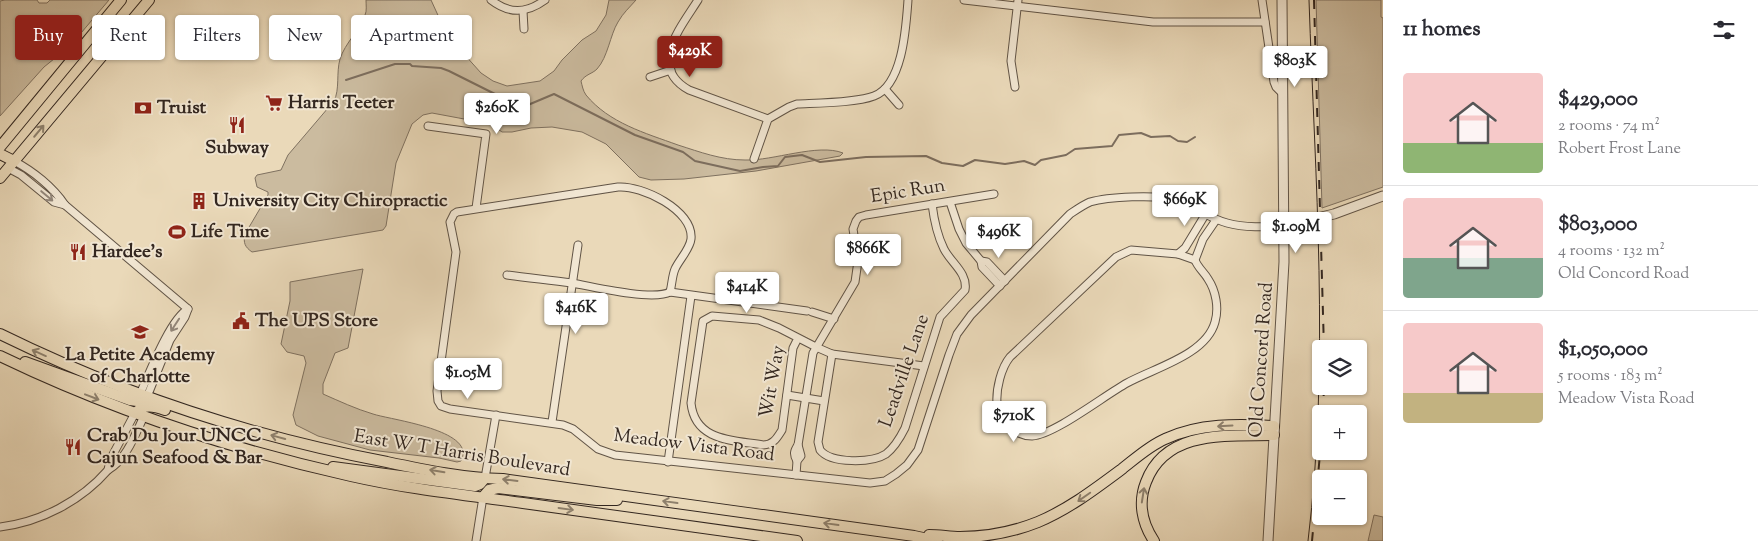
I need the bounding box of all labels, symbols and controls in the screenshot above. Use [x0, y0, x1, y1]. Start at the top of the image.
chip: Buy [15, 15, 82, 60]
chip: Rent [92, 15, 165, 60]
chip: Filters [175, 15, 259, 60]
chip: New [269, 15, 341, 60]
chip: Apartment [351, 15, 472, 60]
text: 11 homes [1403, 15, 1481, 45]
icon: filters [1710, 16, 1738, 44]
pin: $429K [655, 36, 725, 78]
text: $429K [668, 40, 712, 63]
pin: $803K [1260, 46, 1330, 88]
text: $803K [1273, 50, 1317, 73]
text: $429,000 [1558, 85, 1638, 115]
place label: Harris Teeter [288, 90, 395, 117]
pin: $260K [462, 92, 532, 135]
supermarket icon: Harris Teeter [264, 93, 284, 113]
icon: home [1443, 93, 1503, 153]
place label: Truist [157, 95, 207, 122]
text: $260K [475, 97, 519, 120]
bank icon: Truist [133, 98, 153, 118]
restaurant icon: Subway [227, 115, 247, 135]
text: 2 rooms · 74 m² [1558, 115, 1660, 138]
one-way arrow [33, 125, 44, 138]
place label: Subway [205, 135, 270, 162]
text: Robert Frost Lane [1558, 138, 1681, 161]
street label: Epic Run [869, 173, 947, 211]
pin: $669K [1150, 184, 1220, 227]
place label: University City Chiropractic [213, 188, 448, 215]
text: $669K [1163, 189, 1207, 212]
one-way arrow [41, 191, 54, 202]
building icon: University City Chiropractic [189, 191, 209, 211]
text: $803,000 [1558, 210, 1637, 240]
pin: $1.09M [1255, 212, 1337, 254]
pin: $496K [964, 216, 1034, 259]
text: $1.09M [1272, 216, 1320, 239]
icon: home [1443, 218, 1503, 278]
place label: Life Time [191, 219, 269, 246]
text: $496K [977, 221, 1021, 244]
sports icon: Life Time [167, 222, 187, 242]
pin: $866K [833, 234, 903, 276]
text: $866K [846, 238, 890, 261]
place label: Hardee's [92, 239, 163, 266]
text: 4 rooms · 132 m² [1558, 240, 1665, 263]
restaurant icon: Hardee's [68, 242, 88, 262]
text: Old Concord Road [1558, 263, 1689, 286]
pin: $414K [712, 272, 782, 314]
text: $414K [726, 276, 768, 299]
street label: Old Concord Road [1243, 281, 1281, 439]
pin: $416K [541, 292, 611, 335]
text: $416K [555, 297, 597, 320]
place label: The UPS Store [255, 308, 378, 335]
public building icon: The UPS Store [231, 311, 251, 331]
street label: Leadville Lane [873, 311, 937, 431]
one-way arrow [169, 317, 179, 331]
school or university icon: La Petite Academy of Charlotte [130, 322, 150, 342]
text: $1,050,000 [1558, 335, 1648, 365]
map controls [1312, 340, 1367, 525]
button: layers [1312, 340, 1367, 395]
place label: La Petite Academy of Charlotte [65, 342, 215, 391]
street label: Wit Way [753, 343, 793, 421]
icon: home [1443, 343, 1503, 403]
one-way arrow [32, 347, 47, 356]
pin: $1.05M [427, 358, 509, 400]
text: $1.05M [445, 362, 491, 385]
text: 5 rooms · 183 m² [1558, 365, 1663, 388]
text: Meadow Vista Road [1558, 388, 1695, 411]
one-way arrow [84, 393, 100, 402]
pin: $710K [979, 400, 1049, 443]
text: $710K [993, 405, 1035, 428]
button: + [1312, 405, 1367, 460]
one-way arrow [1218, 421, 1234, 431]
place label: Crab Du Jour UNCC Cajun Seafood & Bar [87, 423, 263, 472]
street label: Meadow Vista Road [612, 423, 776, 469]
street label: East W T Harris Boulevard [352, 424, 572, 484]
one-way arrow [270, 431, 286, 441]
restaurant icon: Crab Du Jour UNCC Cajun Seafood & Bar [63, 437, 83, 457]
one-way arrow [429, 466, 445, 476]
button: − [1312, 470, 1367, 525]
one-way arrow [502, 475, 518, 485]
one-way arrow [1138, 487, 1148, 503]
one-way arrow [1077, 492, 1091, 502]
one-way arrow [663, 497, 679, 507]
one-way arrow [557, 504, 573, 514]
one-way arrow [824, 519, 840, 529]

